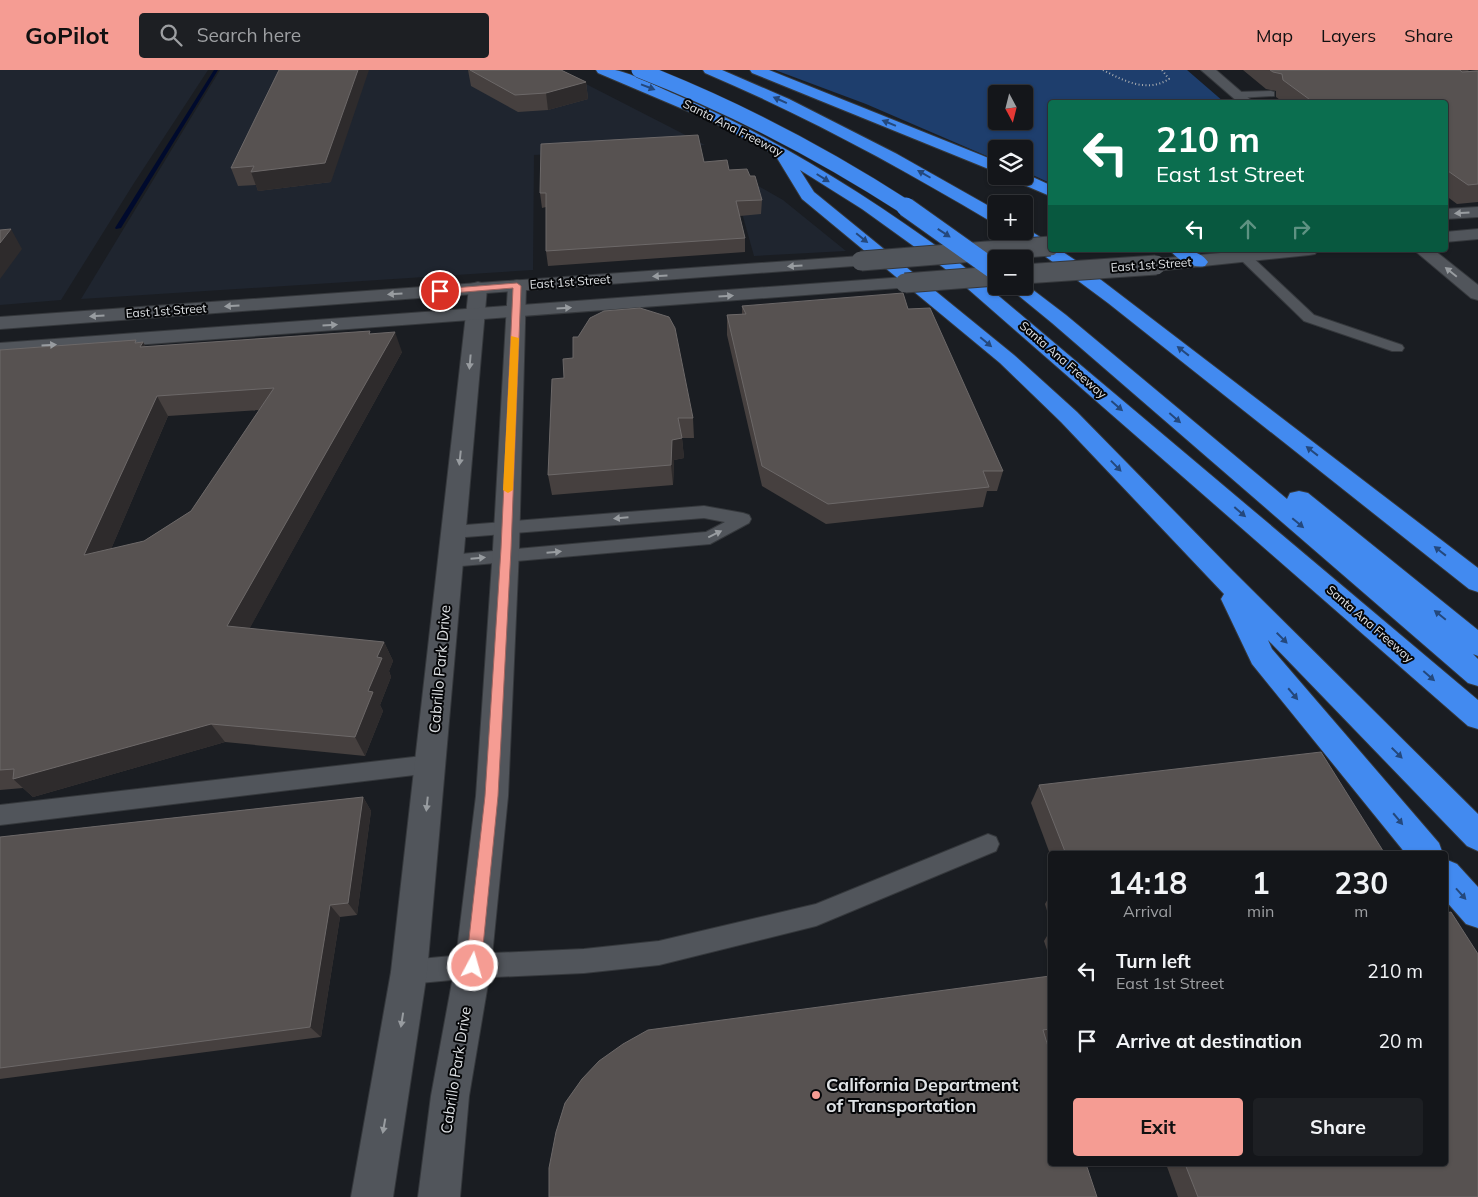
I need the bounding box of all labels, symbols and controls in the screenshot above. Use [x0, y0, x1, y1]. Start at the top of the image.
search box [139, 13, 489, 58]
text: GoPilot [25, 20, 109, 50]
icon: search [157, 21, 185, 49]
text: Search here [197, 23, 301, 47]
text: Map [1256, 24, 1293, 47]
text: Layers [1321, 24, 1376, 47]
text: Share [1404, 24, 1453, 47]
one-way arrow [641, 84, 655, 92]
north arrow [988, 85, 1032, 130]
map controls [988, 85, 1033, 295]
street label: Santa Ana Freeway [681, 96, 786, 160]
one-way arrow [773, 96, 787, 104]
text: 210 m [1156, 117, 1260, 161]
one-way arrow [882, 118, 896, 126]
icon: left [1073, 120, 1138, 185]
button: layers [988, 140, 1033, 185]
text: East 1st Street [1156, 160, 1305, 188]
one-way arrow [918, 170, 931, 179]
one-way arrow [817, 174, 830, 183]
button: + [988, 195, 1033, 240]
one-way arrow [1453, 209, 1469, 217]
icon: left [1181, 215, 1209, 243]
icon: ahead [1234, 215, 1262, 243]
icon: right [1287, 215, 1315, 243]
one-way arrow [937, 228, 951, 238]
one-way arrow [855, 232, 867, 244]
button: − [988, 250, 1033, 295]
street label: East 1st Street [1110, 254, 1192, 275]
one-way arrow [787, 262, 803, 270]
one-way arrow [1444, 266, 1457, 277]
pin [419, 270, 461, 312]
street label: East 1st Street [529, 271, 611, 292]
one-way arrow [652, 272, 668, 280]
icon: arrive [426, 277, 454, 305]
one-way arrow [386, 291, 402, 299]
one-way arrow [718, 292, 734, 300]
street label: East 1st Street [125, 300, 207, 321]
one-way arrow [224, 302, 240, 310]
one-way arrow [556, 303, 572, 311]
one-way arrow [89, 312, 105, 320]
street label: Santa Ana Freeway [1017, 318, 1110, 402]
one-way arrow [322, 320, 338, 328]
one-way arrow [980, 336, 992, 348]
one-way arrow [41, 341, 57, 349]
one-way arrow [1177, 346, 1190, 357]
one-way arrow [465, 354, 473, 370]
one-way arrow [1111, 400, 1123, 411]
one-way arrow [1168, 412, 1180, 424]
one-way arrow [1306, 446, 1319, 457]
one-way arrow [456, 450, 464, 466]
one-way arrow [1110, 460, 1122, 472]
one-way arrow [1233, 507, 1246, 518]
one-way arrow [612, 514, 628, 522]
one-way arrow [1292, 517, 1304, 529]
one-way arrow [708, 530, 722, 538]
one-way arrow [1433, 546, 1446, 557]
one-way arrow [546, 547, 562, 555]
one-way arrow [470, 554, 486, 562]
street label: Santa Ana Freeway [1324, 582, 1417, 666]
street label: Cabrillo Park Drive [424, 604, 455, 734]
one-way arrow [1434, 609, 1447, 620]
one-way arrow [1276, 631, 1288, 643]
one-way arrow [1423, 670, 1436, 681]
one-way arrow [1288, 687, 1299, 700]
one-way arrow [1390, 747, 1402, 759]
one-way arrow [423, 797, 431, 813]
one-way arrow [1392, 812, 1403, 825]
text: 14:18 [1108, 864, 1187, 902]
text: 1 [1252, 864, 1270, 902]
text: 230 [1334, 864, 1388, 902]
one-way arrow [1455, 888, 1467, 900]
text: Arrival [1123, 901, 1172, 921]
text: min [1247, 901, 1274, 921]
text: m [1354, 901, 1368, 921]
position arrow [446, 939, 498, 991]
text: Turn left [1116, 949, 1191, 973]
icon: left [1073, 957, 1101, 985]
text: 210 m [1367, 959, 1423, 983]
text: East 1st Street [1116, 973, 1224, 993]
street label: Cabrillo Park Drive [436, 1005, 475, 1135]
one-way arrow [397, 1013, 405, 1029]
icon: arrive [1073, 1027, 1101, 1055]
text: Arrive at destination [1116, 1029, 1302, 1053]
text: 20 m [1379, 1029, 1423, 1053]
place label: California Department of Transportation [826, 1073, 1019, 1117]
marker: California Department of Transportation [810, 1089, 822, 1101]
button: Exit [1073, 1098, 1243, 1156]
button: Share [1253, 1098, 1423, 1156]
one-way arrow [380, 1118, 388, 1134]

